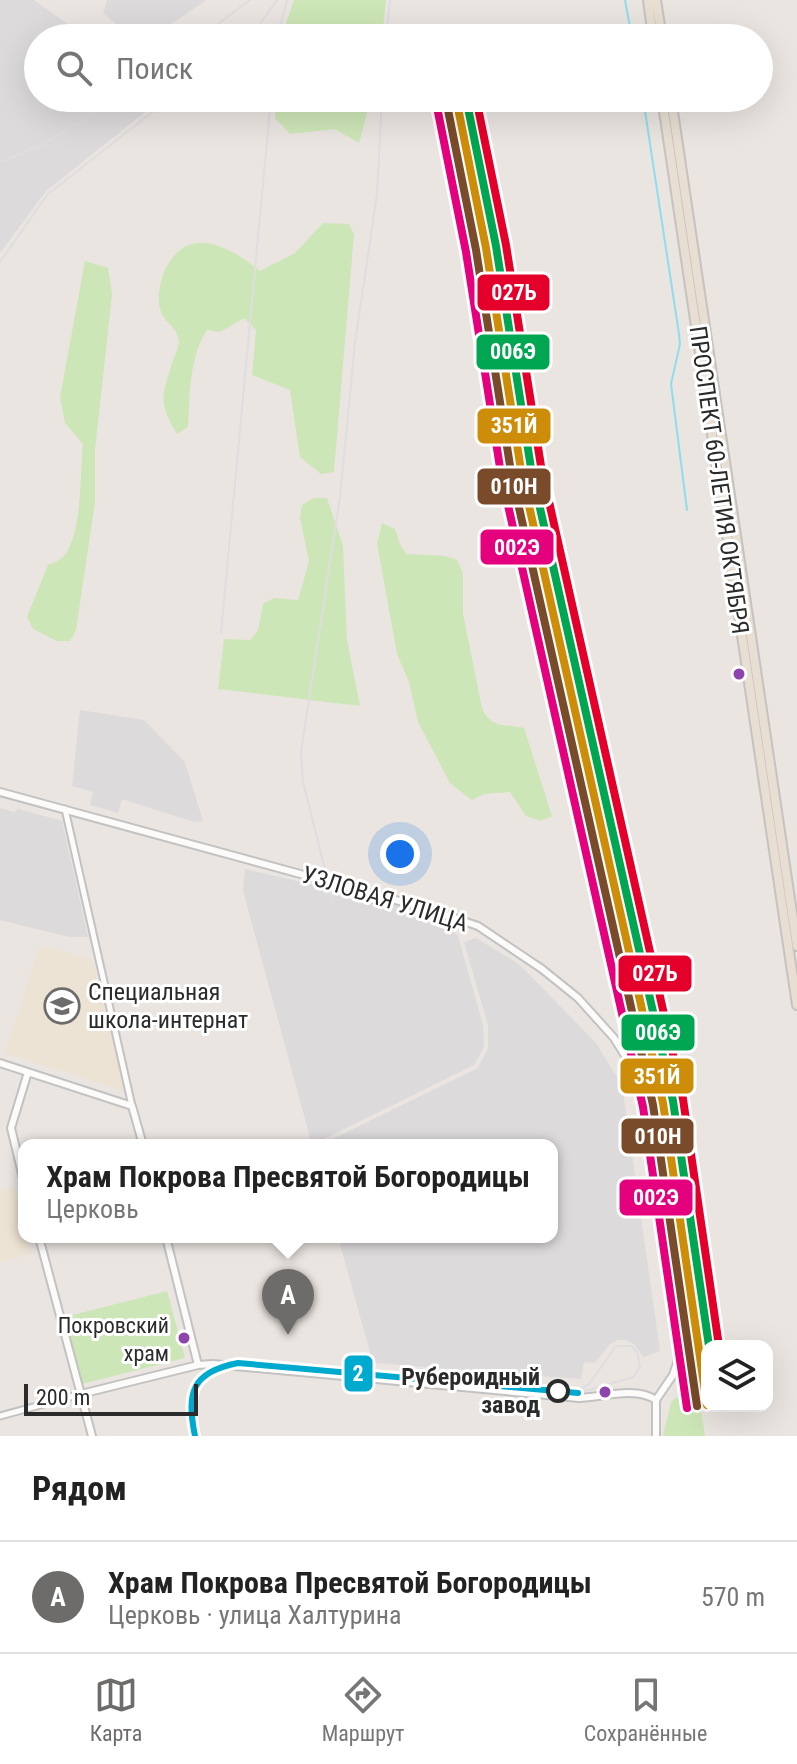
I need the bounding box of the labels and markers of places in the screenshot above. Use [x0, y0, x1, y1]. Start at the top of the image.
unlabelled marker [731, 666, 747, 682]
place label: Специальная школа-интернат [88, 978, 248, 1034]
school or university icon: Специальная школа-интернат [43, 987, 81, 1025]
pin: A [262, 1269, 314, 1335]
place label: Покровский храм [58, 1313, 169, 1366]
marker: Покровский храм [176, 1330, 192, 1346]
place label: Рубероидный завод [401, 1363, 540, 1419]
marker: Рубероидный завод [547, 1380, 569, 1402]
unlabelled marker [597, 1384, 613, 1400]

